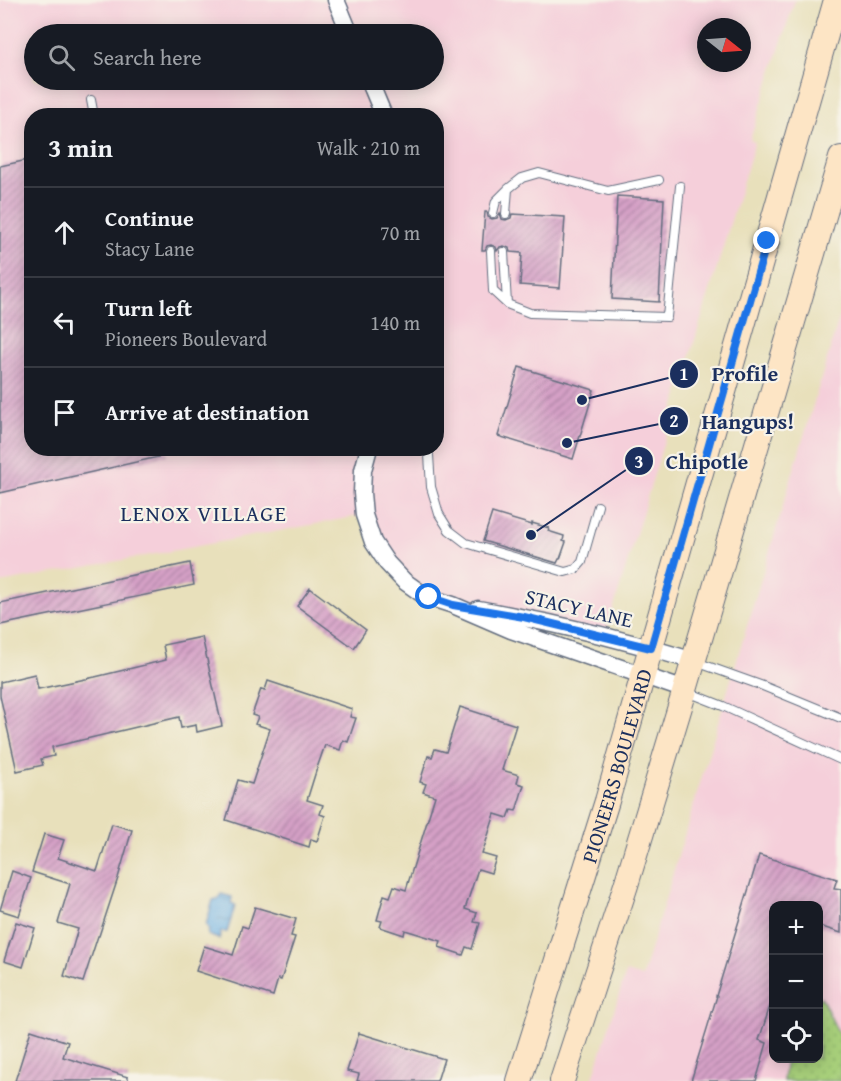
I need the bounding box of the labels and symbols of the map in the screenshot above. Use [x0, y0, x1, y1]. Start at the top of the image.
north arrow [697, 18, 751, 72]
route end [753, 227, 779, 253]
callout: Profile [669, 354, 790, 394]
text: Profile [712, 357, 778, 389]
text: 1 [679, 360, 689, 387]
callout: Hangups! [659, 401, 806, 441]
text: Hangups! [702, 405, 794, 437]
text: 2 [669, 407, 679, 434]
callout: Chipotle [624, 441, 760, 481]
text: Chipotle [666, 445, 748, 477]
text: 3 [634, 448, 644, 475]
district label: LENOX VILLAGE [121, 497, 287, 529]
street label: STACY LANE [522, 581, 636, 635]
route start [415, 583, 441, 609]
street label: PIONEERS BOULEVARD [573, 665, 660, 867]

